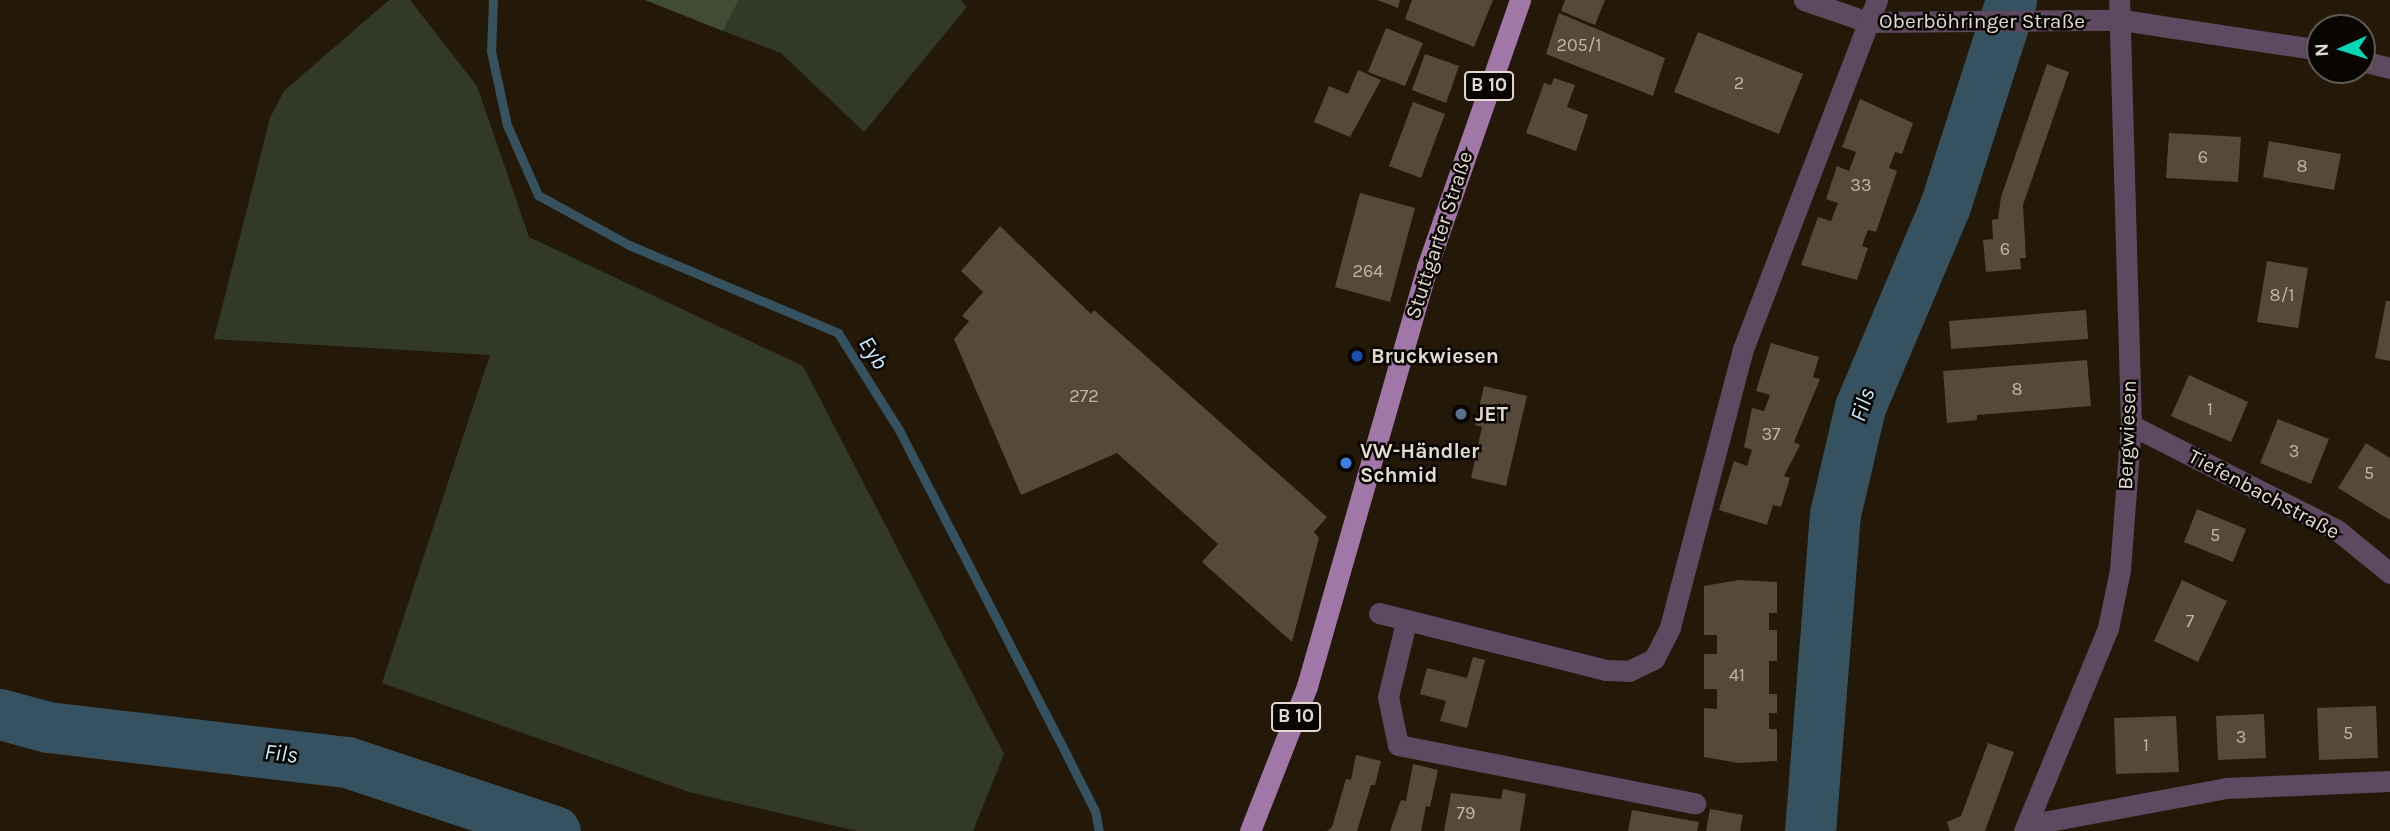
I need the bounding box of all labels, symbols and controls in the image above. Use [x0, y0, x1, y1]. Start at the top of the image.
street label: Oberböhringer Straße [1879, 8, 2085, 34]
north arrow [2306, 14, 2376, 84]
house number: 205/1 [1557, 34, 1601, 56]
text: N [2311, 43, 2333, 57]
road number: B 10 [1463, 71, 1515, 102]
house number: 2 [1734, 72, 1744, 94]
house number: 6 [2198, 146, 2208, 168]
street label: Stuttgarter Straße [1400, 148, 1478, 322]
house number: 8 [2296, 155, 2308, 177]
house number: 33 [1850, 174, 1872, 196]
house number: 6 [2000, 238, 2010, 260]
house number: 264 [1353, 260, 1383, 282]
house number: 8/1 [2270, 284, 2294, 306]
water label: Eyb [852, 331, 894, 375]
place label: Bruckwiesen [1371, 343, 1499, 369]
marker: Bruckwiesen [1349, 348, 1365, 364]
house number: 8 [2011, 378, 2023, 400]
street label: Bergwiesen [2112, 380, 2142, 490]
house number: 272 [1069, 385, 1099, 407]
water label: Fils [1844, 385, 1882, 425]
house number: 1 [2207, 398, 2213, 420]
place label: JET [1475, 401, 1508, 427]
marker: JET [1453, 406, 1469, 422]
house number: 37 [1761, 423, 1781, 445]
place label: VW-Händler Schmid [1360, 438, 1479, 488]
house number: 3 [2289, 440, 2299, 462]
street label: Tiefenbachstraße [2184, 444, 2344, 544]
marker: VW-Händler Schmid [1338, 455, 1354, 471]
house number: 5 [2364, 462, 2374, 484]
house number: 5 [2210, 524, 2220, 546]
house number: 7 [2186, 610, 2194, 632]
house number: 41 [1729, 664, 1745, 686]
road number: B 10 [1270, 702, 1322, 732]
house number: 5 [2343, 722, 2353, 744]
house number: 3 [2236, 726, 2246, 748]
house number: 1 [2143, 734, 2149, 756]
water label: Fils [263, 738, 299, 770]
house number: 79 [1457, 802, 1475, 824]

